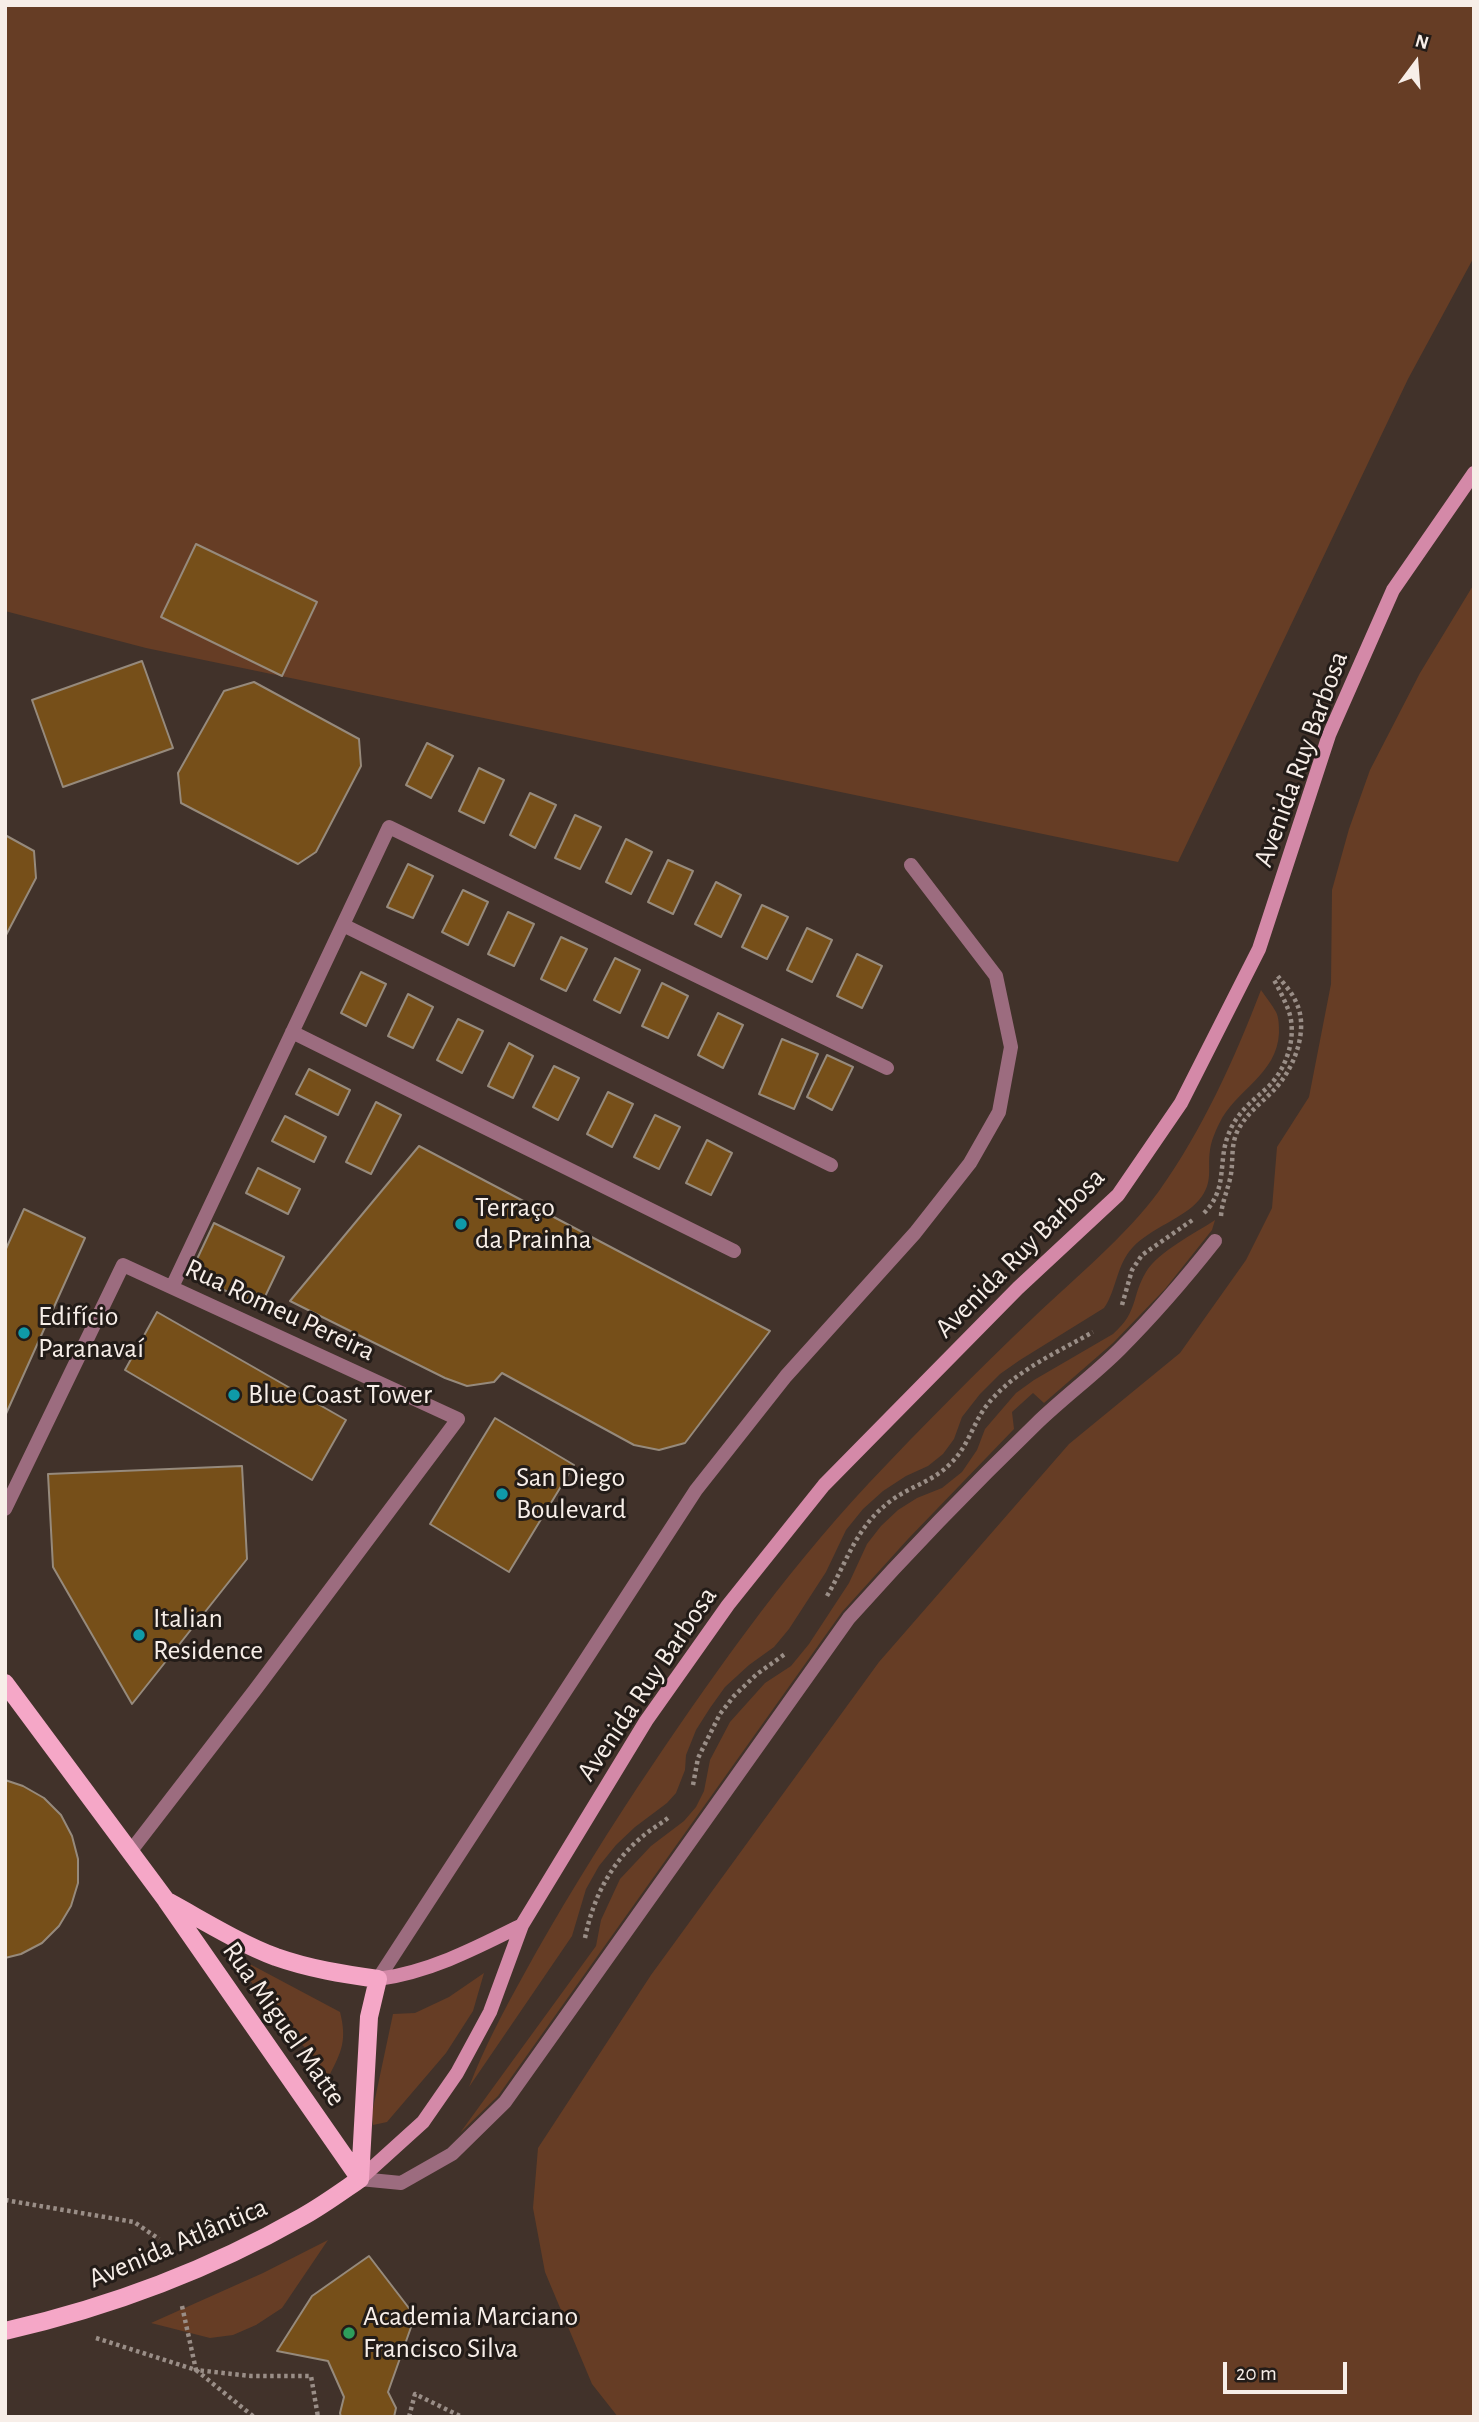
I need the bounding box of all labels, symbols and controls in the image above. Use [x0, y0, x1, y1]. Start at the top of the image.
north arrow [1381, 28, 1451, 98]
text: N [1413, 31, 1431, 53]
street label: Avenida Ruy Barbosa [1246, 647, 1356, 871]
street label: Avenida Ruy Barbosa [928, 1161, 1112, 1345]
place label: Terraço da Prainha [475, 1191, 592, 1257]
marker: Terraço da Prainha [453, 1216, 469, 1232]
street label: Rua Romeu Pereira [180, 1251, 380, 1369]
place label: Edifício Paranavaí [38, 1300, 144, 1366]
marker: Edifício Paranavaí [16, 1325, 32, 1341]
place label: Blue Coast Tower [248, 1378, 432, 1412]
marker: Blue Coast Tower [226, 1387, 242, 1403]
place label: San Diego Boulevard [516, 1461, 626, 1527]
marker: San Diego Boulevard [494, 1486, 510, 1502]
street label: Avenida Ruy Barbosa [570, 1581, 724, 1787]
place label: Italian Residence [153, 1602, 263, 1668]
marker: Italian Residence [131, 1627, 147, 1643]
street label: Rua Miguel Matte [215, 1935, 353, 2113]
street label: Avenida Atlântica [84, 2190, 272, 2296]
place label: Academia Marciano Francisco Silva [363, 2300, 578, 2366]
marker: Academia Marciano Francisco Silva [341, 2325, 357, 2341]
scale bar [1227, 2348, 1351, 2392]
text: 20 m [1236, 2363, 1277, 2384]

